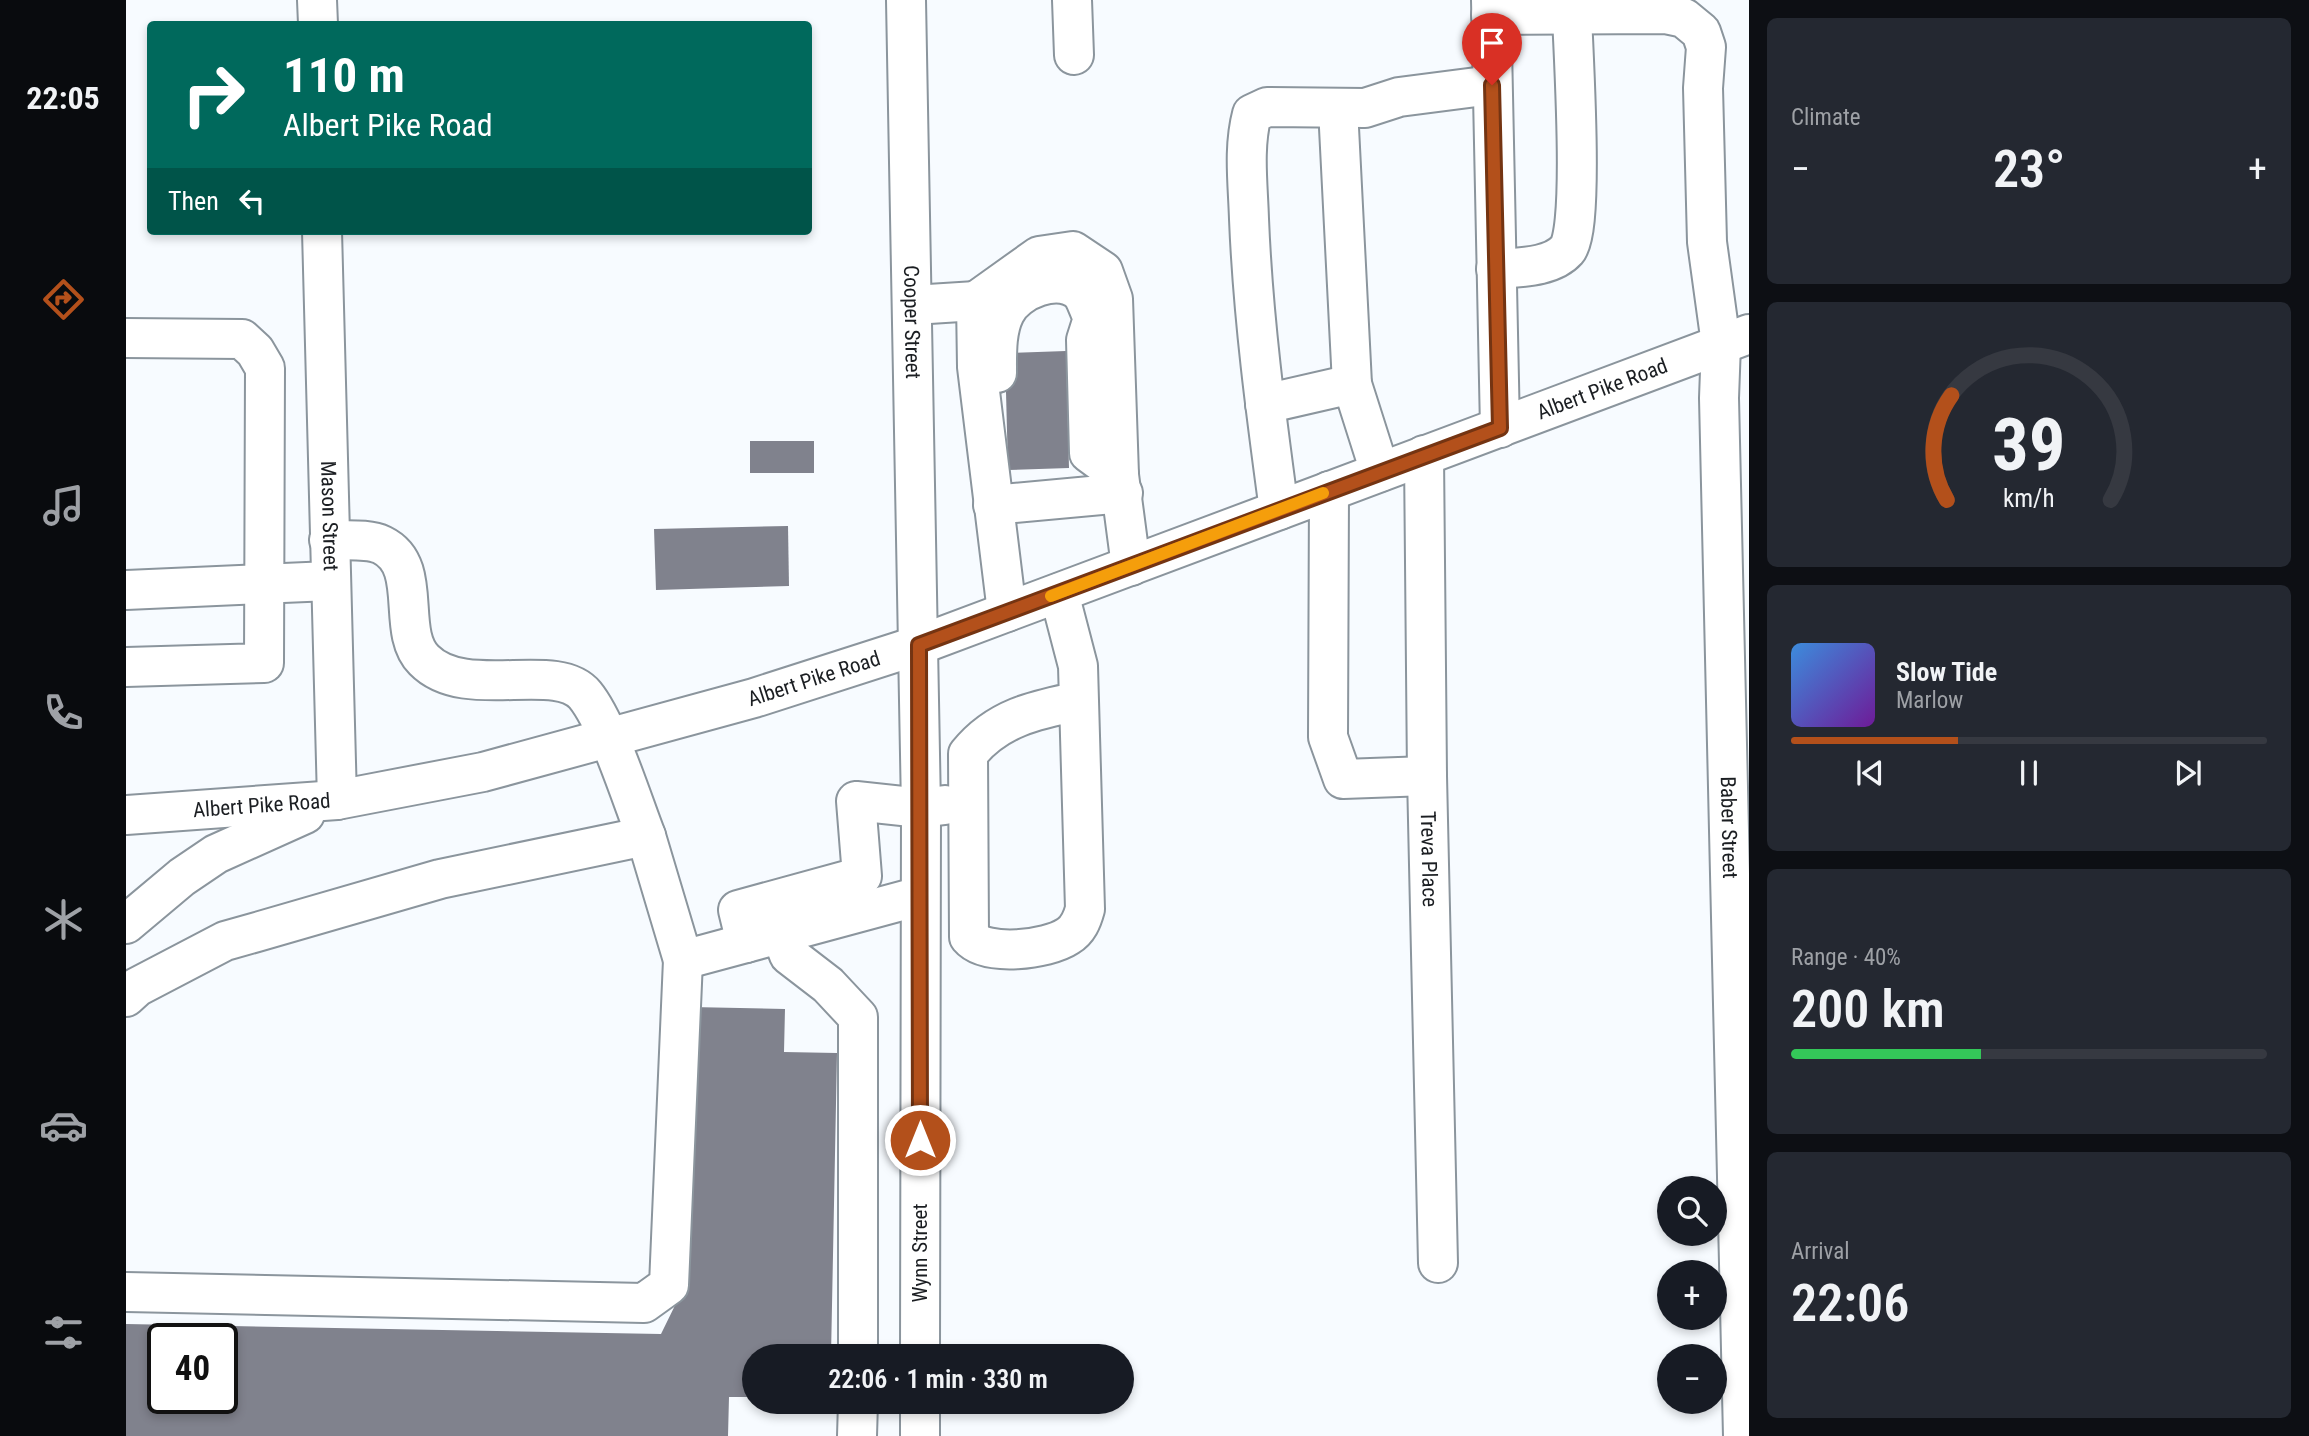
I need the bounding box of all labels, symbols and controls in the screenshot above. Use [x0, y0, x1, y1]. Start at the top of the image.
pin [1462, 13, 1522, 85]
icon: arrive [1473, 24, 1511, 62]
text: 110 m [283, 47, 405, 104]
icon: right [168, 49, 259, 140]
text: 22:05 [26, 79, 100, 117]
text: Climate [1791, 104, 1861, 131]
text: Albert Pike Road [283, 106, 493, 144]
text: 23° [1993, 139, 2065, 200]
text: − [1791, 147, 1810, 191]
text: + [2248, 147, 2267, 191]
icon: left [233, 182, 271, 220]
text: Then [168, 186, 219, 216]
street label: Cooper Street [899, 265, 925, 379]
icon: directions [39, 275, 88, 324]
street label: Albert Pike Road [1534, 354, 1671, 424]
text: 39 [1992, 403, 2066, 489]
street label: Mason Street [316, 460, 343, 571]
icon: music [39, 481, 88, 530]
text: km/h [2003, 484, 2055, 513]
street label: Albert Pike Road [745, 646, 883, 711]
text: Slow Tide [1896, 657, 1997, 687]
text: Marlow [1896, 687, 1963, 714]
icon: phone [39, 688, 88, 737]
icon: previous [1851, 754, 1889, 792]
icon: pause [2010, 754, 2048, 792]
icon: next [2169, 754, 2207, 792]
street label: Baber Street [1716, 776, 1742, 879]
street label: Albert Pike Road [192, 789, 331, 822]
street label: Treva Place [1416, 811, 1442, 907]
icon: climate [39, 895, 88, 944]
text: Range · 40% [1791, 944, 1901, 971]
text: 200 km [1791, 979, 1945, 1040]
icon: car [39, 1101, 88, 1150]
position arrow [883, 1103, 957, 1177]
map controls [1657, 1176, 1727, 1414]
button: search [1657, 1176, 1727, 1246]
street label: Wynn Street [908, 1203, 932, 1303]
text: Arrival [1791, 1238, 1850, 1265]
button: + [1657, 1260, 1727, 1330]
text: 22:06 [1791, 1273, 1909, 1334]
icon: filters [39, 1308, 88, 1357]
speed limit sign: 40 [147, 1323, 238, 1414]
button: − [1657, 1344, 1727, 1414]
text: 22:06 · 1 min · 330 m [828, 1364, 1048, 1394]

